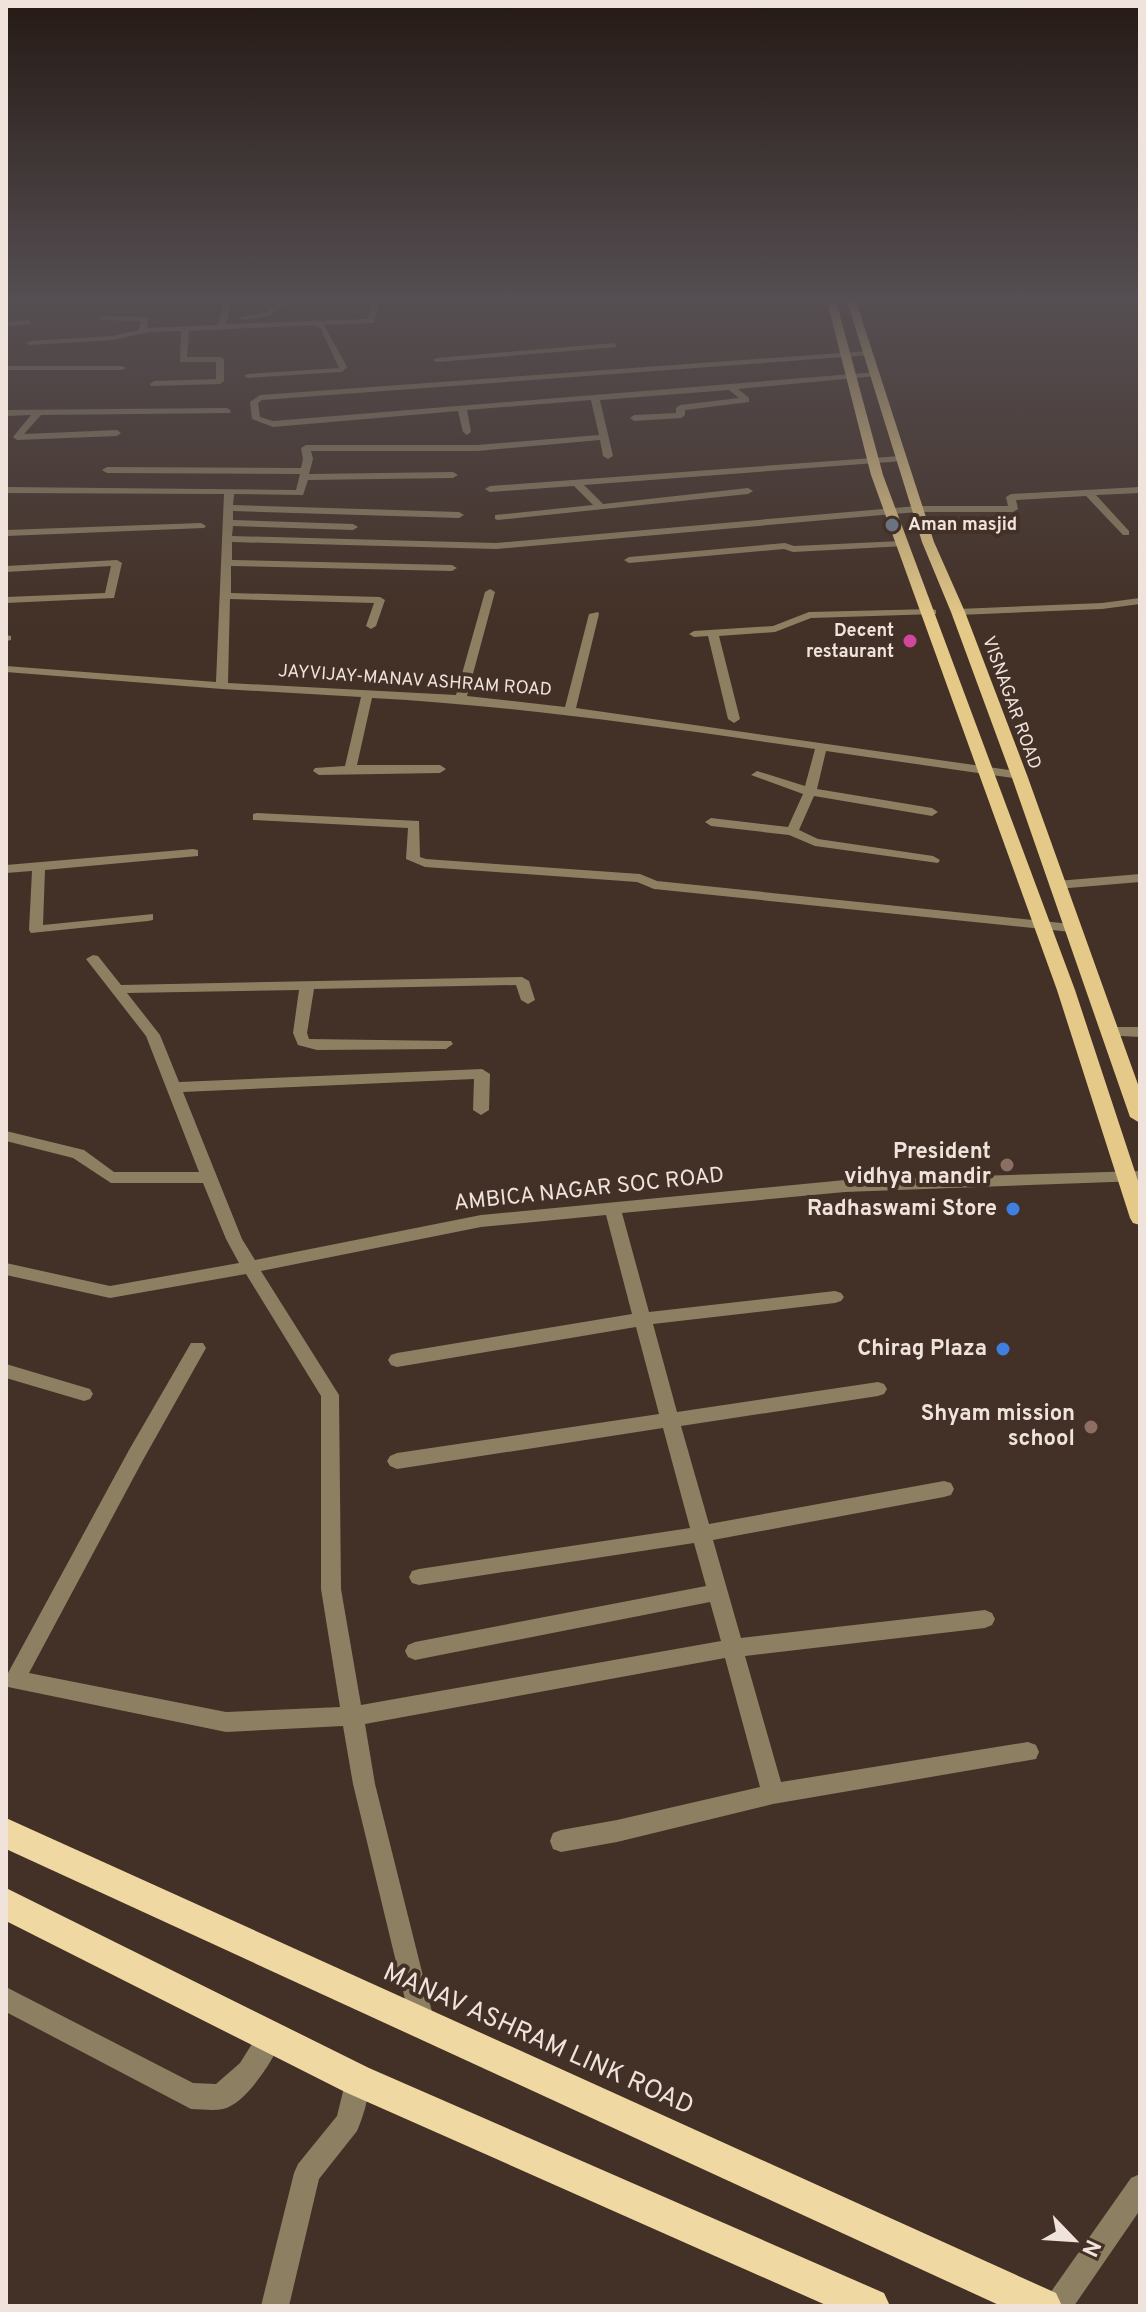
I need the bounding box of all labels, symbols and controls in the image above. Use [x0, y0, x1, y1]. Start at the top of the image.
place label: Aman masjid [908, 514, 1017, 537]
marker: Aman masjid [883, 516, 901, 534]
place label: Decent restaurant [806, 620, 894, 664]
marker: Decent restaurant [901, 632, 919, 650]
street label: VISNAGAR ROAD [976, 633, 1046, 773]
street label: JAYVIJAY-MANAV ASHRAM ROAD [277, 660, 553, 702]
place label: President vidhya mandir [844, 1139, 991, 1191]
marker: President vidhya mandir [998, 1156, 1016, 1174]
street label: AMBICA NAGAR SOC ROAD [453, 1162, 725, 1218]
place label: Radhaswami Store [807, 1196, 997, 1223]
marker: Radhaswami Store [1004, 1200, 1022, 1218]
place label: Chirag Plaza [857, 1336, 987, 1363]
marker: Chirag Plaza [994, 1340, 1012, 1358]
place label: Shyam mission school [921, 1401, 1075, 1453]
marker: Shyam mission school [1082, 1418, 1100, 1436]
street label: MANAV ASHRAM LINK ROAD [378, 1956, 698, 2124]
north arrow [1034, 2200, 1114, 2280]
text: N [1074, 2235, 1105, 2260]

